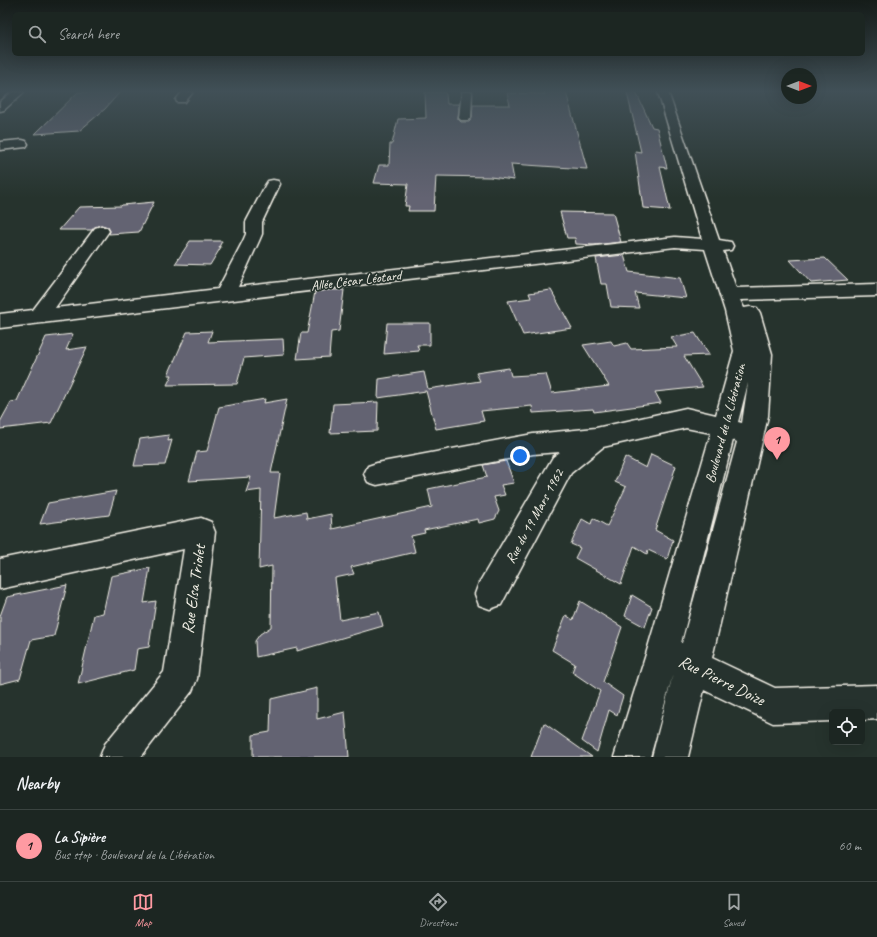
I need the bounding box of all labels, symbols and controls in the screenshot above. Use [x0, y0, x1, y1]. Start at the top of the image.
search box [12, 12, 865, 56]
icon: search [26, 23, 48, 45]
text: Search here [58, 25, 119, 44]
north arrow [781, 68, 817, 104]
street label: Allée César Léotard [310, 266, 405, 294]
street label: Boulevard de la Libération [701, 361, 750, 485]
pin: 1 [764, 427, 790, 460]
your location [510, 446, 530, 466]
street label: Rue du 19 Mars 1962 [502, 465, 568, 566]
street label: Rue Elsa Triolet [177, 541, 210, 635]
street label: Rue Pierre Doize [675, 651, 770, 711]
map controls [829, 709, 865, 745]
button: locate [829, 709, 865, 745]
text: Nearby [16, 773, 59, 794]
text: La Sipière [54, 828, 105, 847]
text: 1 [26, 838, 32, 854]
text: 60 m [839, 838, 861, 854]
text: Bus stop · Boulevard de la Libération [54, 847, 214, 863]
tab: Map [132, 891, 154, 929]
tab: Directions [419, 891, 458, 929]
tab: Saved [723, 891, 745, 929]

